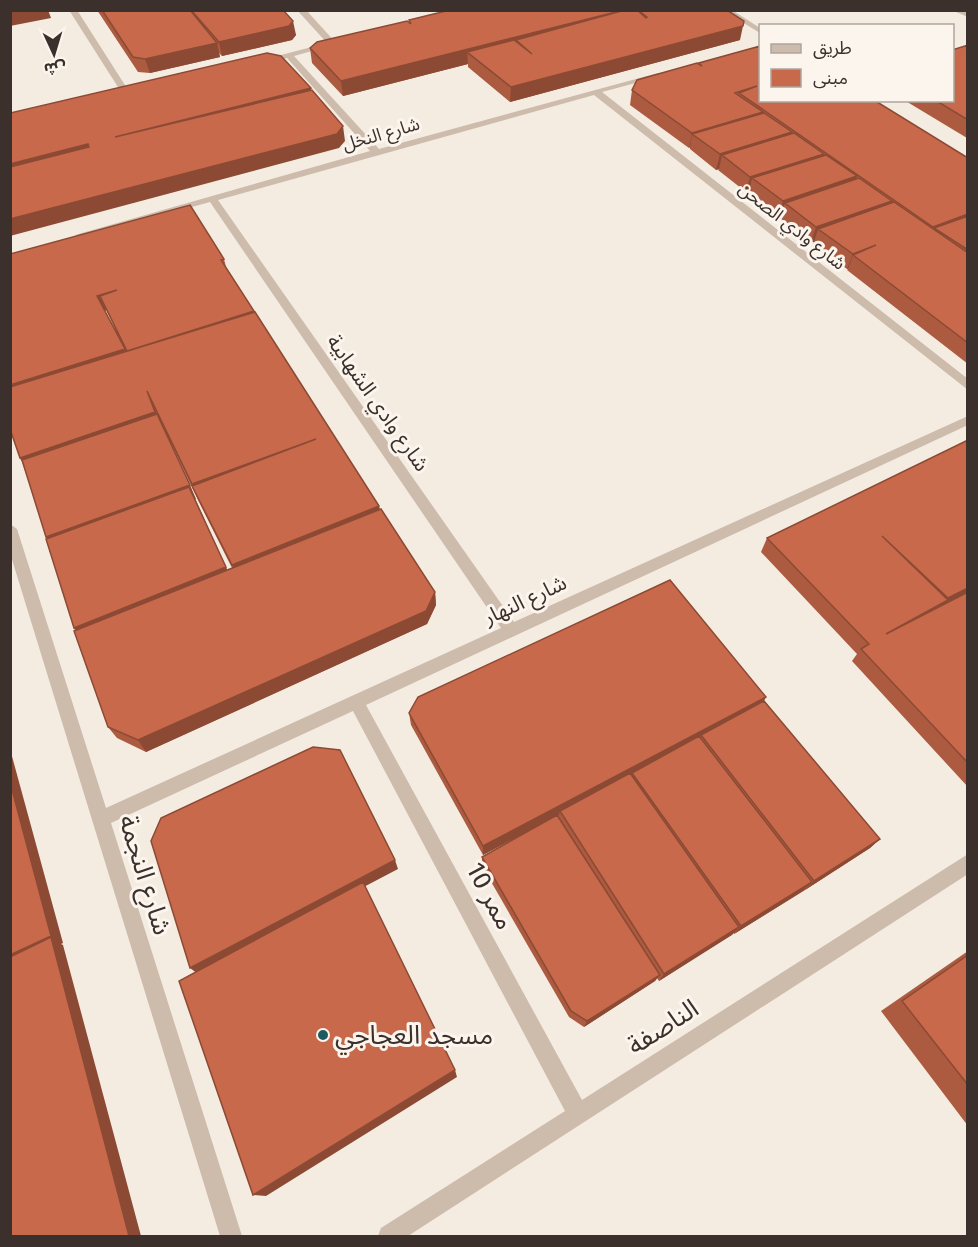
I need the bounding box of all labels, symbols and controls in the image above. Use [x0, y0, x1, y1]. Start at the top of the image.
north arrow [24, 24, 84, 84]
legend [759, 24, 954, 102]
text: طريق [813, 37, 852, 59]
text: ش [43, 58, 67, 79]
text: مبنى [813, 67, 848, 89]
street label: شارع النخل [340, 112, 423, 158]
street label: شارع وادي الصحن [732, 177, 850, 277]
street label: شارع وادي الشهابية [319, 330, 435, 478]
street label: شارع النهار [478, 569, 572, 633]
street label: شارع النجمة [109, 811, 178, 940]
street label: ممر 10 [459, 857, 521, 935]
street label: الناصفة [622, 993, 704, 1061]
place label: مسجد العجاجي [335, 1020, 493, 1055]
marker: مسجد العجاجي [316, 1028, 330, 1042]

